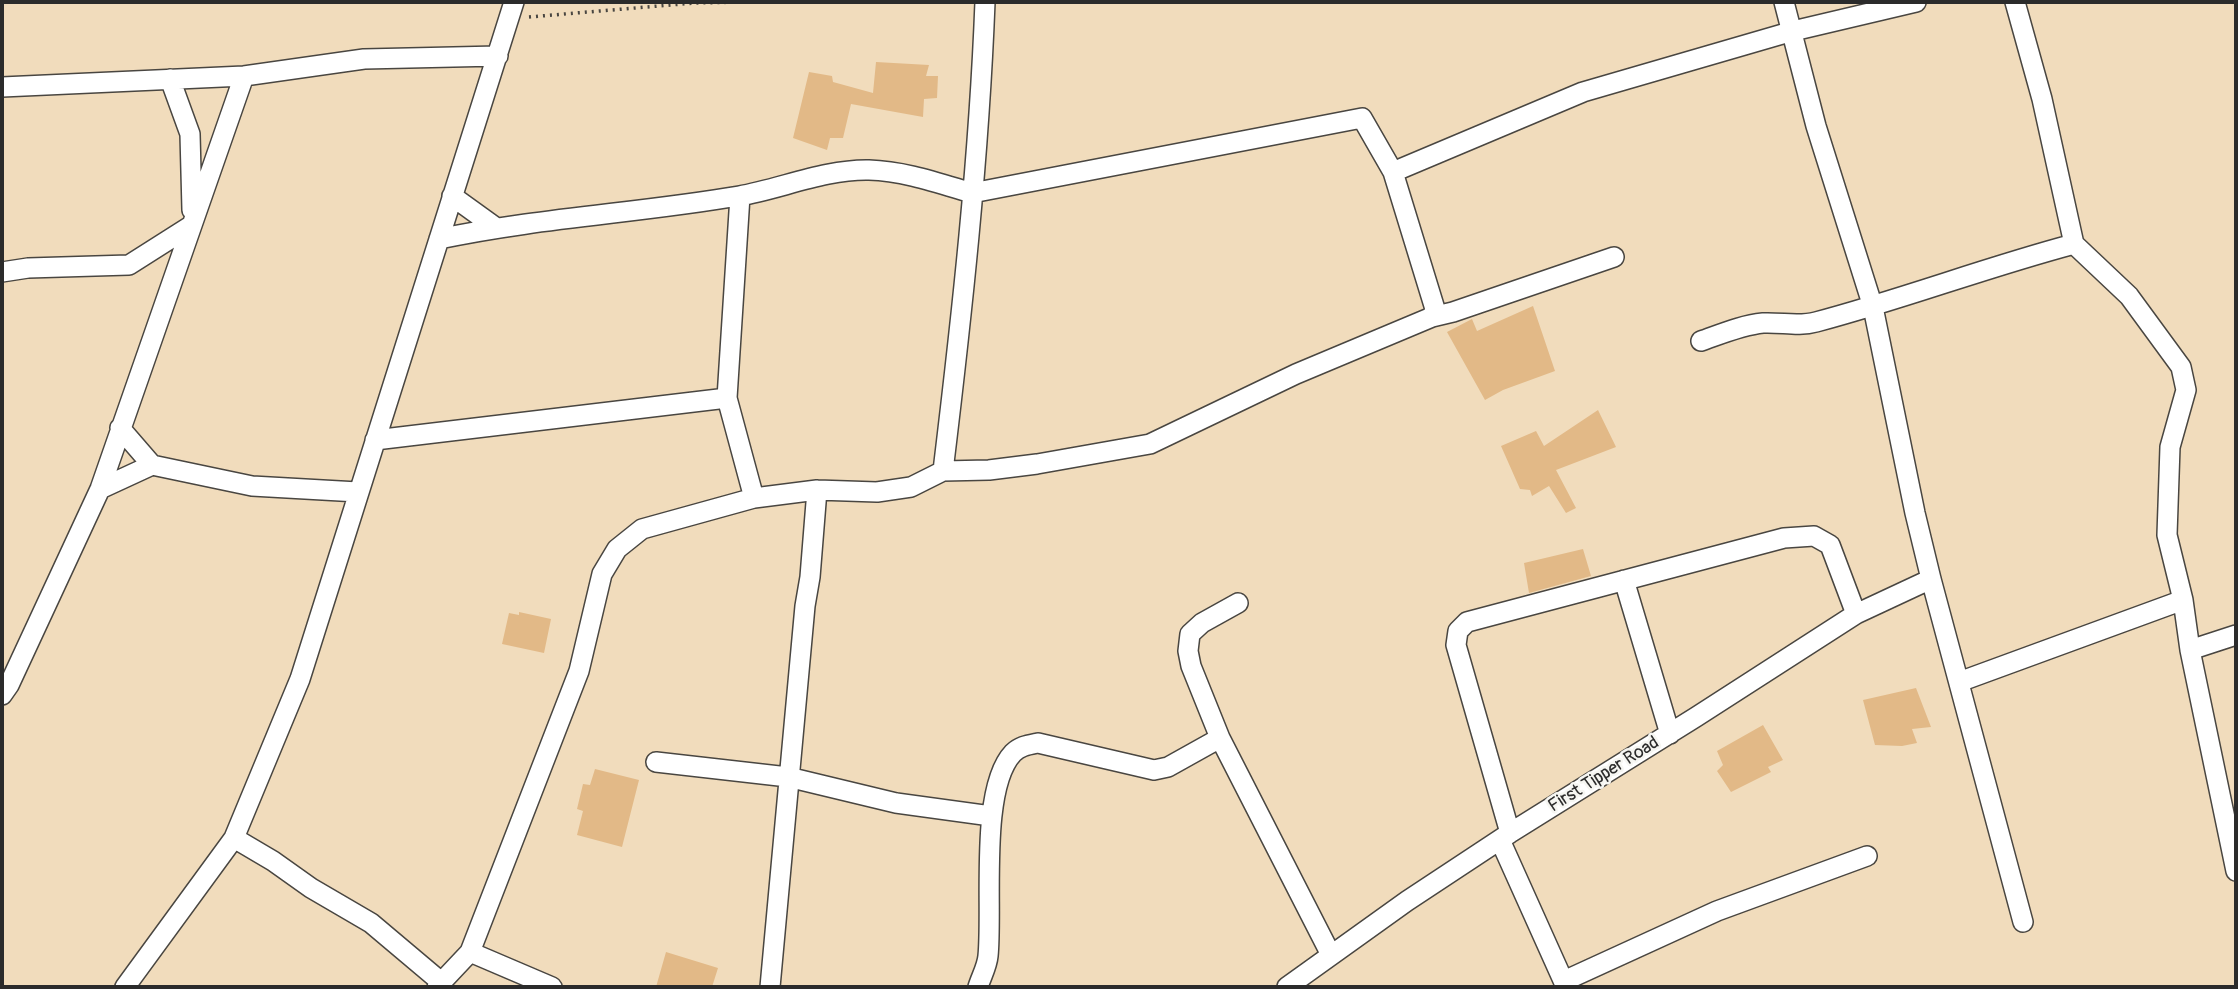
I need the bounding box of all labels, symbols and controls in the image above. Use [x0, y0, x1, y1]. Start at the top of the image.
street label: First Tipper Road [1545, 732, 1663, 818]

